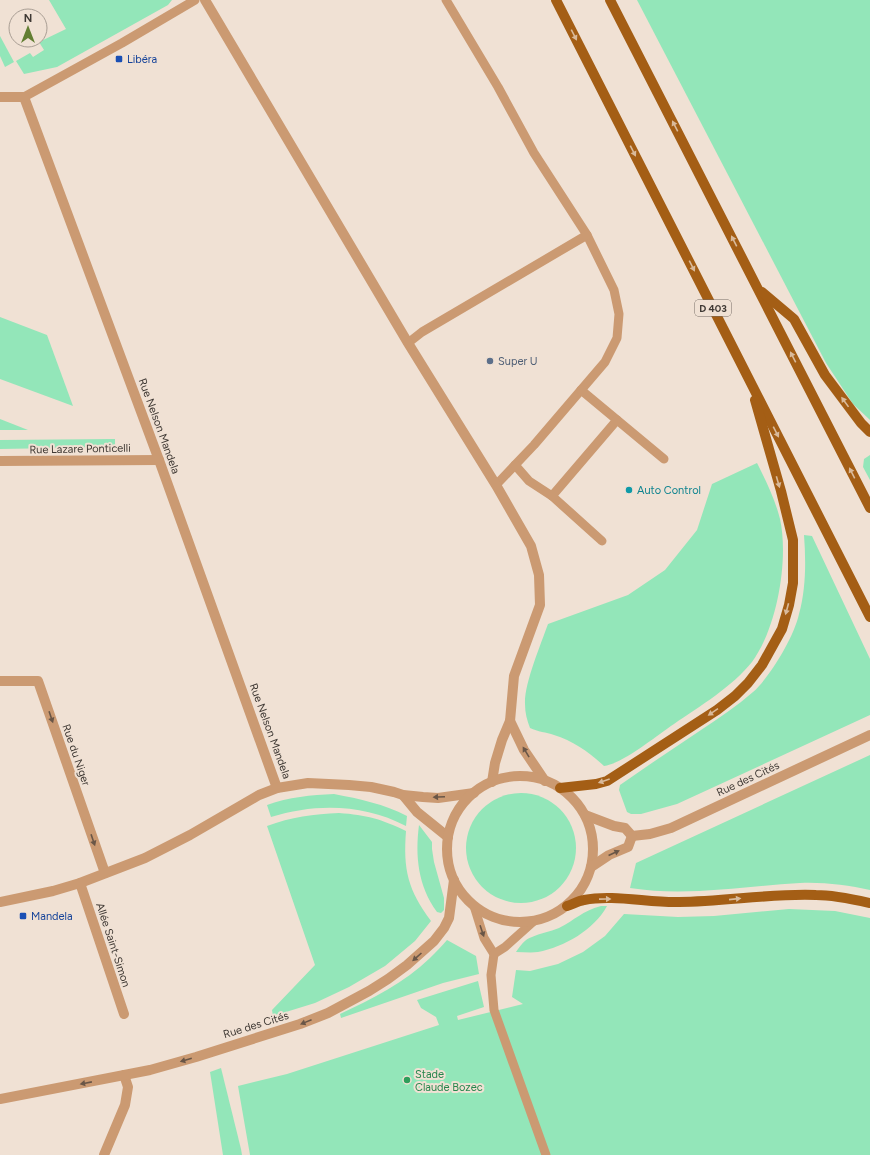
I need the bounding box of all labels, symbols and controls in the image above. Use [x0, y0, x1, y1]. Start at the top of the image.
north arrow [8, 8, 48, 48]
text: N [24, 12, 32, 25]
one-way arrow [571, 29, 577, 41]
place label: Libéra [127, 53, 157, 66]
marker: Libéra [114, 54, 124, 64]
one-way arrow [671, 120, 678, 132]
one-way arrow [630, 145, 636, 156]
one-way arrow [731, 236, 737, 247]
one-way arrow [689, 261, 695, 272]
road number: D 403 [695, 300, 731, 316]
one-way arrow [790, 351, 796, 363]
place label: Super U [498, 355, 538, 368]
marker: Super U [485, 356, 495, 366]
street label: Rue Nelson Mandela [136, 377, 182, 475]
one-way arrow [841, 396, 849, 407]
one-way arrow [773, 427, 779, 438]
street label: Rue Lazare Ponticelli [29, 442, 131, 456]
one-way arrow [849, 467, 855, 479]
one-way arrow [775, 476, 781, 488]
place label: Auto Control [637, 484, 701, 497]
marker: Auto Control [624, 485, 634, 495]
one-way arrow [784, 603, 790, 615]
street label: Rue Nelson Mandela [247, 682, 293, 780]
one-way arrow [708, 708, 719, 716]
one-way arrow [48, 712, 54, 724]
street label: Rue du Niger [59, 722, 93, 788]
one-way arrow [522, 747, 530, 757]
street label: Rue des Cités [715, 759, 781, 799]
one-way arrow [597, 779, 609, 785]
one-way arrow [432, 794, 445, 800]
one-way arrow [91, 835, 97, 847]
one-way arrow [608, 850, 620, 856]
one-way arrow [599, 895, 611, 902]
one-way arrow [729, 896, 741, 902]
street label: Allée Saint-Simon [93, 901, 133, 989]
place label: Mandela [31, 910, 73, 923]
marker: Mandela [18, 911, 28, 921]
one-way arrow [479, 925, 485, 937]
one-way arrow [412, 952, 422, 961]
street label: Rue des Cités [222, 1009, 290, 1041]
one-way arrow [300, 1019, 311, 1025]
one-way arrow [180, 1057, 192, 1063]
place label: Stade Claude Bozec [415, 1068, 483, 1094]
marker: Stade Claude Bozec [402, 1075, 412, 1085]
one-way arrow [80, 1080, 92, 1086]

